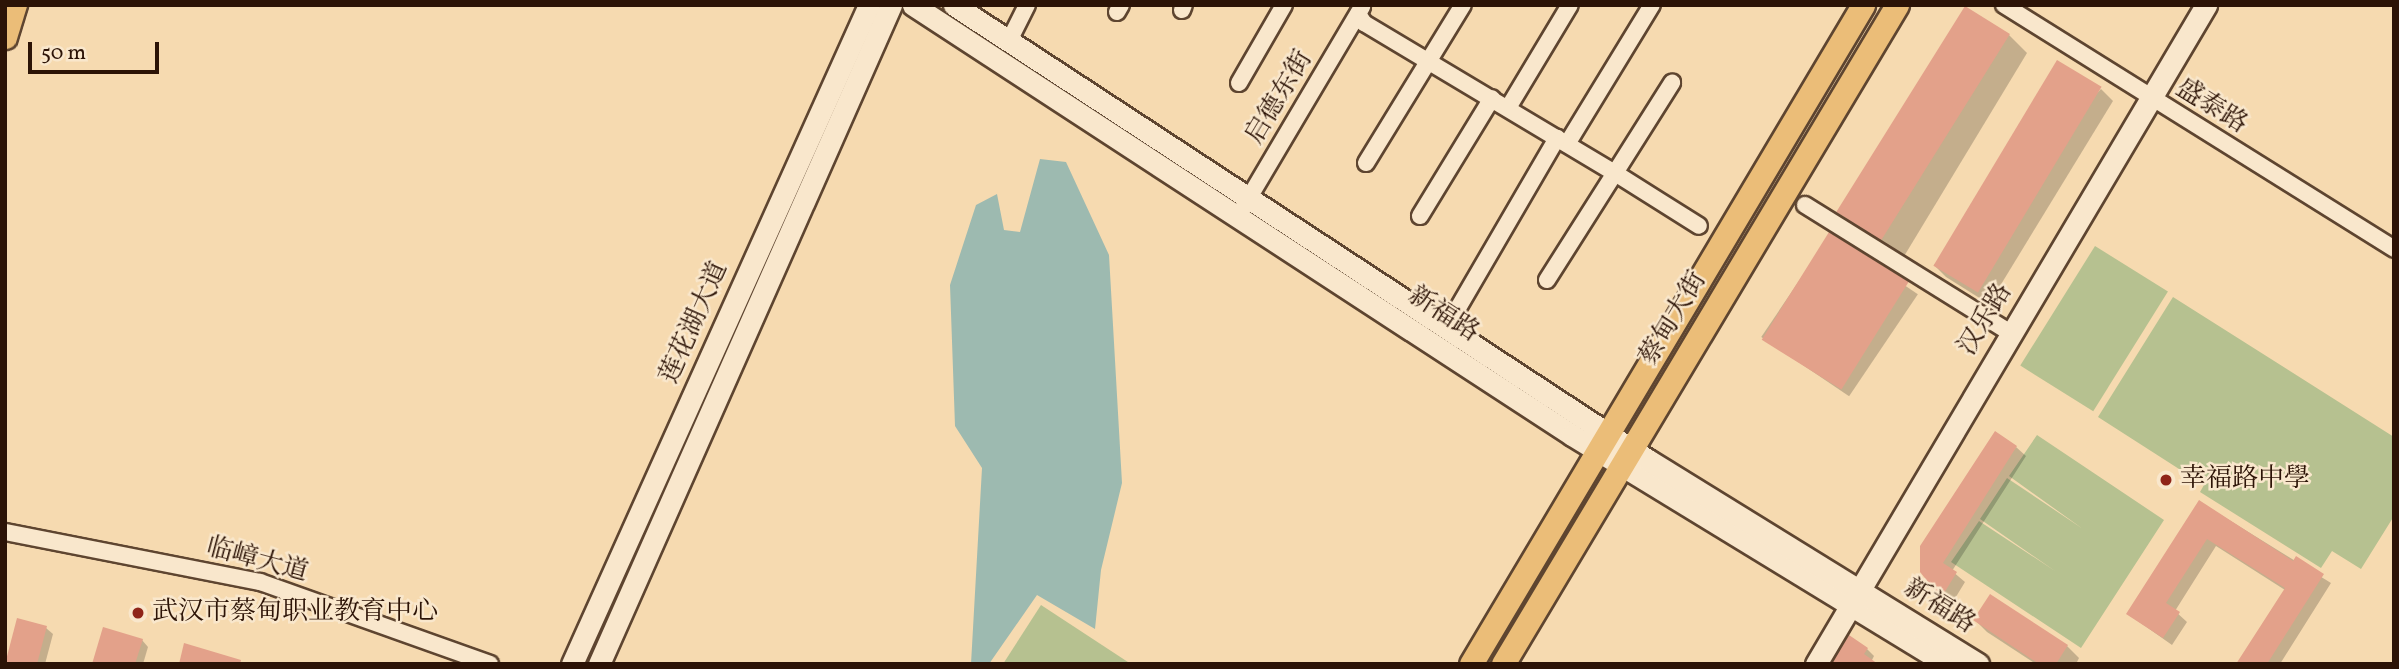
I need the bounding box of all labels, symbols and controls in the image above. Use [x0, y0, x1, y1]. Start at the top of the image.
scale bar [32, 28, 163, 72]
text: 50 m [41, 39, 86, 68]
street label: 启德东街 [1240, 45, 1320, 151]
street label: 盛泰路 [2170, 73, 2252, 141]
street label: 莲花湖大道 [654, 257, 736, 389]
street label: 蔡甸大街 [1634, 266, 1714, 372]
street label: 汉乐路 [1953, 279, 2019, 361]
street label: 新福路 [1402, 281, 1484, 349]
place label: 幸福路中學 [2180, 464, 2310, 496]
marker: 幸福路中學 [2158, 472, 2174, 488]
street label: 临嶂大道 [203, 532, 311, 590]
street label: 新福路 [1898, 573, 1980, 641]
place label: 武汉市蔡甸职业教育中心 [152, 597, 438, 629]
marker: 武汉市蔡甸职业教育中心 [130, 605, 146, 621]

